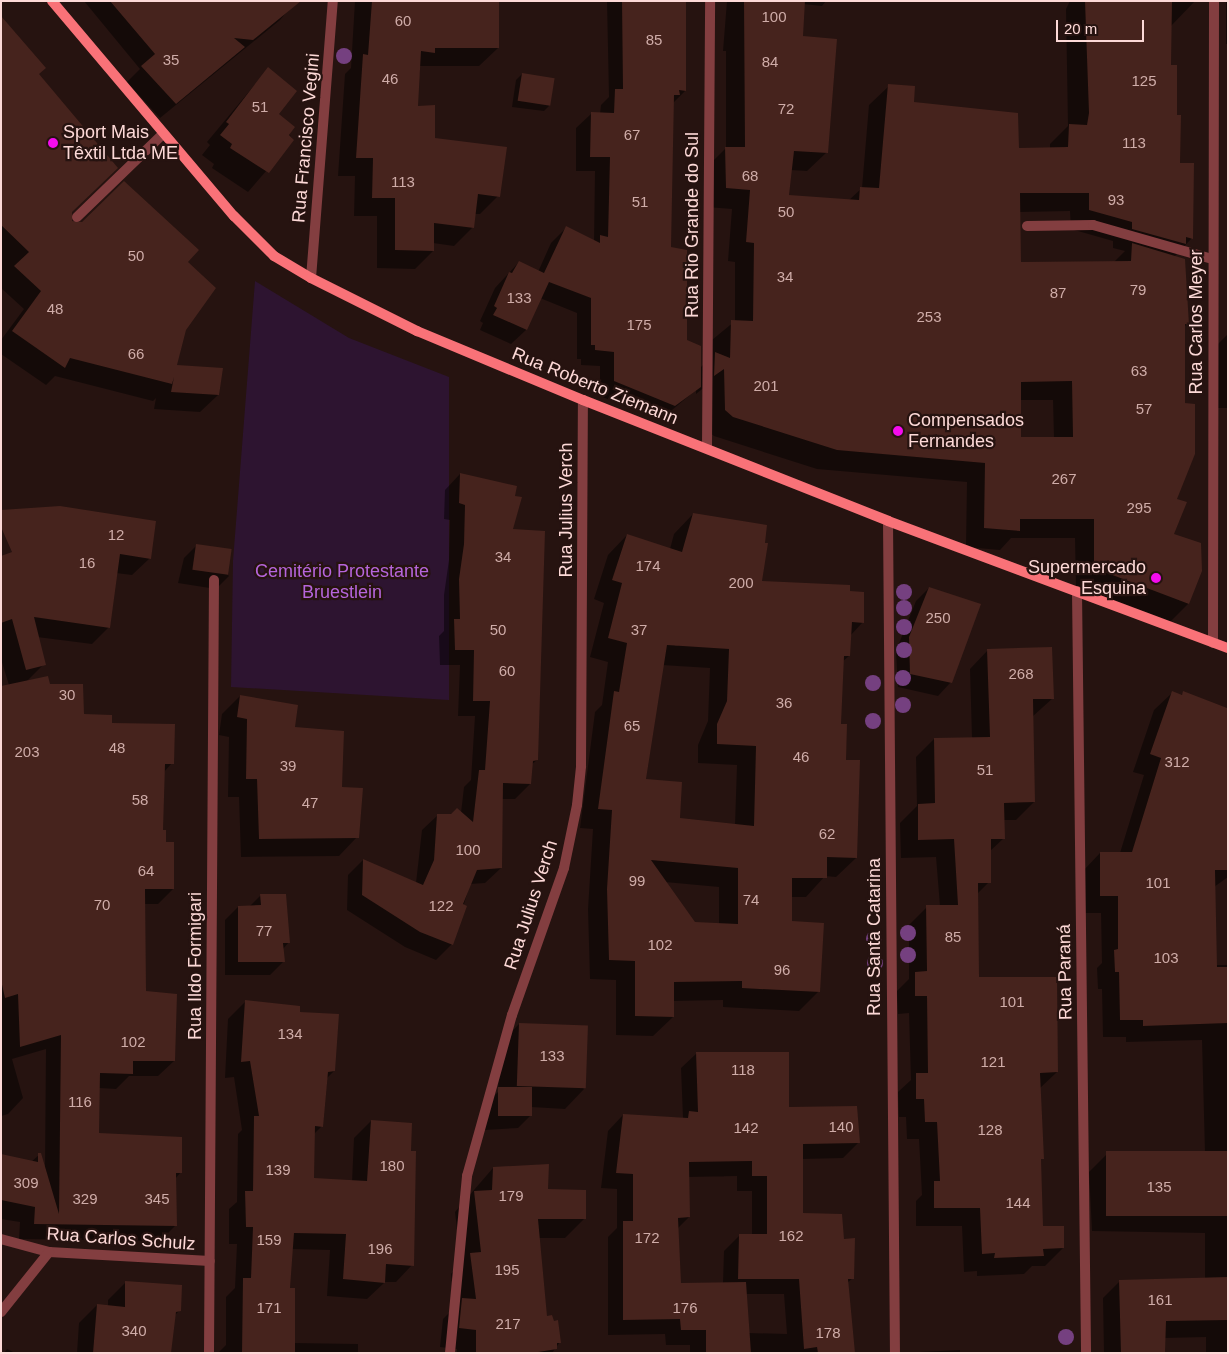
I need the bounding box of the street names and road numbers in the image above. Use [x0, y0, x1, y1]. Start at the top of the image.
street label: Rua Francisco Vegini [288, 52, 324, 224]
street label: Rua Rio Grande do Sul [681, 132, 703, 318]
street label: Rua Carlos Meyer [1185, 249, 1207, 395]
street label: Rua Roberto Ziemann [509, 343, 681, 429]
street label: Rua Julius Verch [555, 442, 577, 578]
street label: Rua Julius Verch [500, 837, 562, 973]
street label: Rua Santa Catarina [863, 858, 885, 1016]
street label: Rua Ildo Formigari [184, 892, 206, 1040]
street label: Rua Paraná [1053, 924, 1077, 1020]
street label: Rua Carlos Schulz [46, 1223, 196, 1255]

